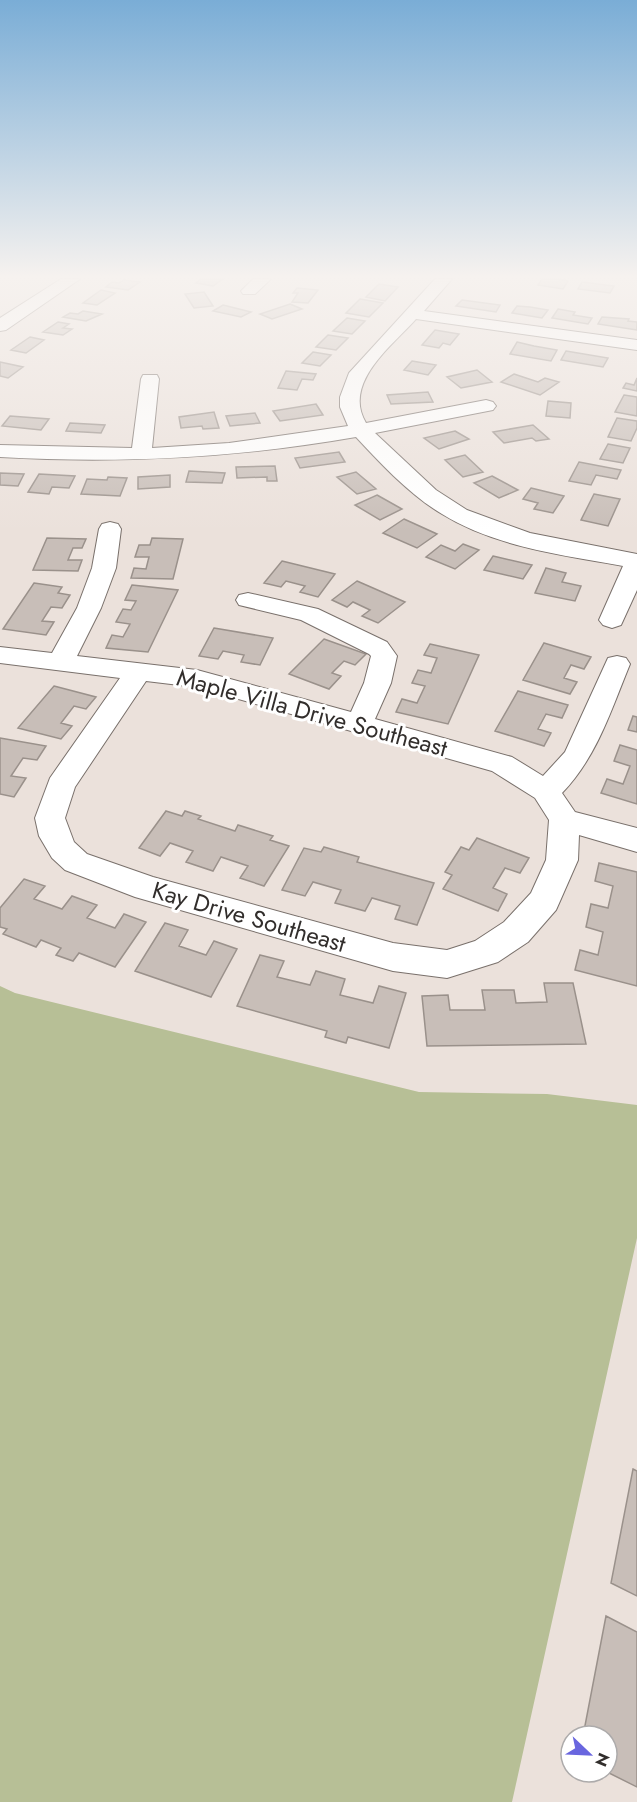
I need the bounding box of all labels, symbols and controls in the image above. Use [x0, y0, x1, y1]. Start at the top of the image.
street label: Maple Villa Drive Southeast [173, 660, 451, 766]
street label: Kay Drive Southeast [148, 872, 350, 961]
north arrow [559, 1724, 619, 1784]
text: N [589, 1749, 615, 1770]

